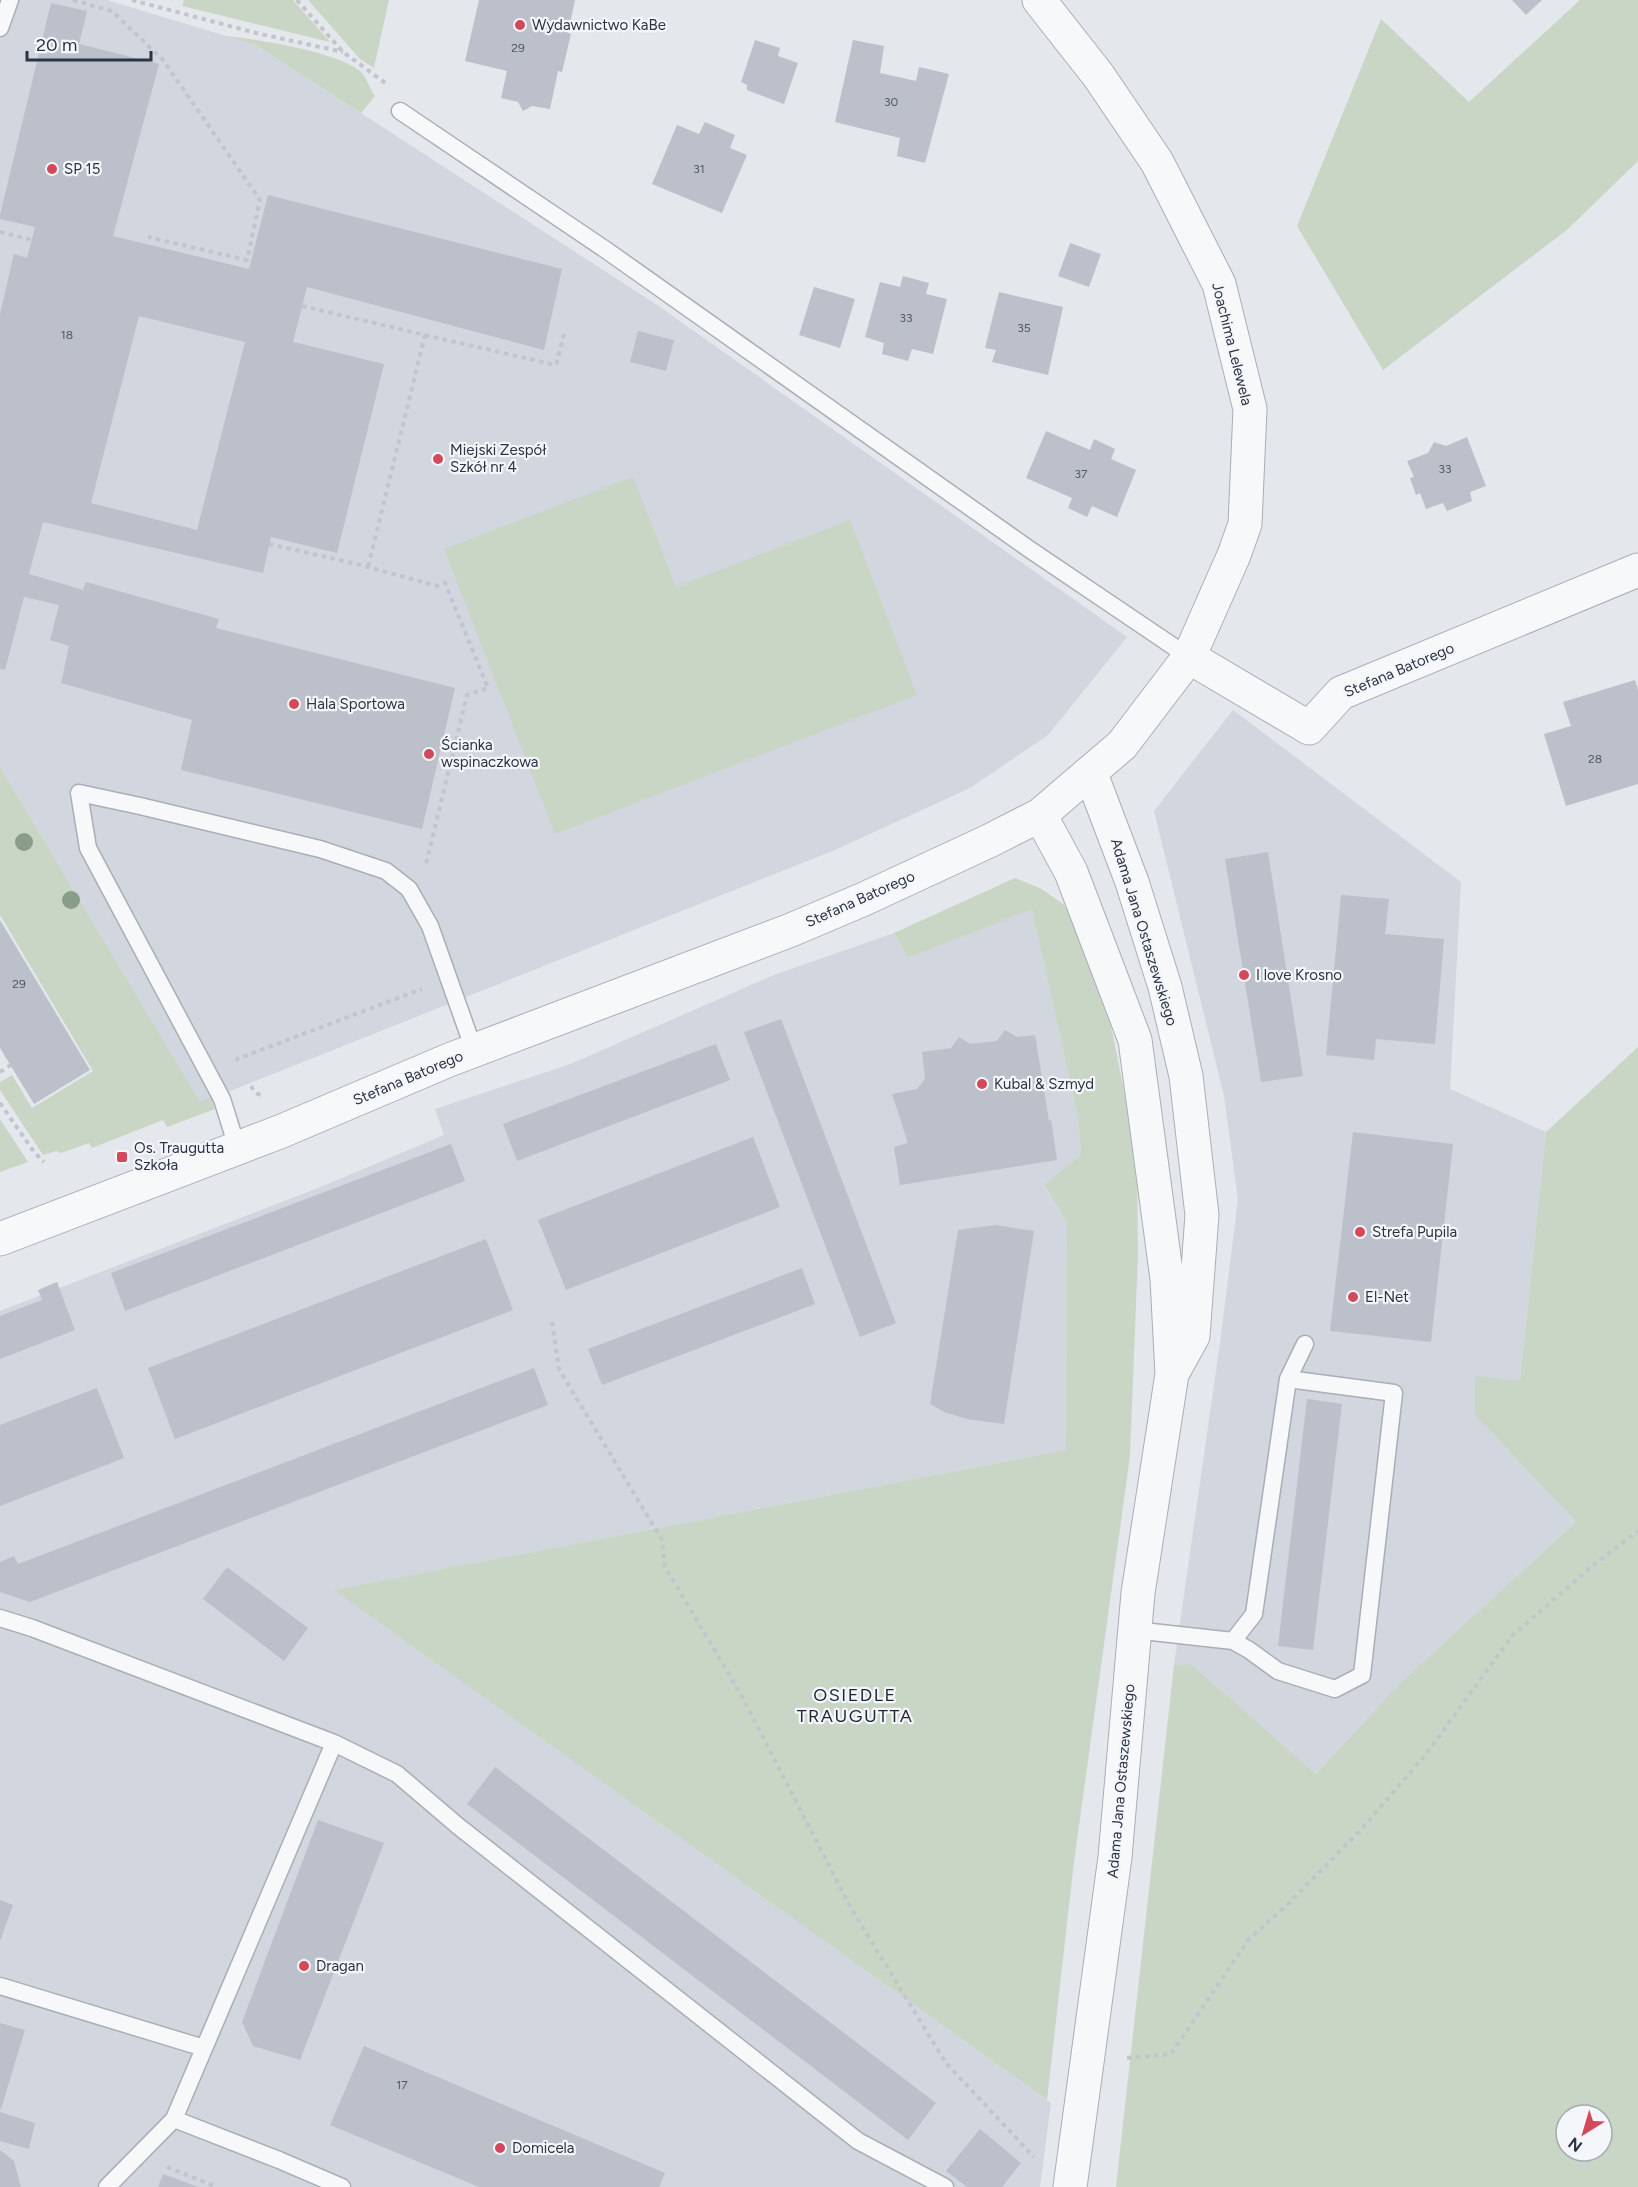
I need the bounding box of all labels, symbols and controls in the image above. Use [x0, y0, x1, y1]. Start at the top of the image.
place label: Wydawnictwo KaBe [532, 16, 666, 34]
marker: Wydawnictwo KaBe [513, 18, 527, 32]
scale bar [27, 24, 152, 62]
text: 20 m [36, 34, 77, 56]
house number: 29 [511, 41, 525, 55]
house number: 30 [884, 95, 898, 109]
place label: SP 15 [64, 160, 100, 178]
marker: SP 15 [45, 162, 59, 176]
house number: 31 [693, 162, 705, 176]
street label: Joachima Lelewela [1208, 281, 1256, 407]
house number: 33 [899, 311, 913, 325]
house number: 35 [1017, 321, 1031, 335]
house number: 18 [61, 328, 73, 342]
place label: Miejski Zespół Szkół nr 4 [450, 441, 546, 476]
marker: Miejski Zespół Szkół nr 4 [431, 452, 445, 466]
house number: 33 [1438, 462, 1452, 476]
house number: 37 [1075, 467, 1088, 481]
street label: Stefana Batorego [1341, 639, 1457, 701]
place label: Hala Sportowa [306, 695, 405, 713]
marker: Hala Sportowa [287, 697, 301, 711]
place label: Ścianka wspinaczkowa [441, 736, 538, 771]
marker: Ścianka wspinaczkowa [422, 747, 436, 761]
house number: 28 [1588, 752, 1602, 766]
street label: Adama Jana Ostaszewskiego [1107, 836, 1181, 1028]
street label: Stefana Batorego [803, 867, 918, 931]
place label: I love Krosno [1256, 966, 1342, 984]
marker: I love Krosno [1237, 968, 1251, 982]
house number: 29 [12, 977, 26, 991]
street label: Stefana Batorego [350, 1047, 466, 1109]
place label: Kubal & Szmyd [994, 1075, 1094, 1093]
marker: Kubal & Szmyd [975, 1077, 989, 1091]
place label: Os. Traugutta Szkoła [134, 1139, 224, 1174]
marker: Os. Traugutta Szkoła [115, 1150, 129, 1164]
place label: Strefa Pupila [1372, 1223, 1457, 1241]
marker: Strefa Pupila [1353, 1225, 1367, 1239]
place label: El-Net [1365, 1288, 1409, 1306]
marker: El-Net [1346, 1290, 1360, 1304]
street label: Adama Jana Ostaszewskiego [1104, 1683, 1138, 1879]
district label: OSIEDLE TRAUGUTTA [797, 1684, 913, 1727]
place label: Dragan [316, 1957, 364, 1975]
marker: Dragan [297, 1959, 311, 1973]
house number: 17 [396, 2078, 408, 2092]
north arrow [1554, 2103, 1614, 2163]
text: N [1565, 2133, 1586, 2156]
place label: Domicela [512, 2139, 575, 2157]
marker: Domicela [493, 2141, 507, 2155]

